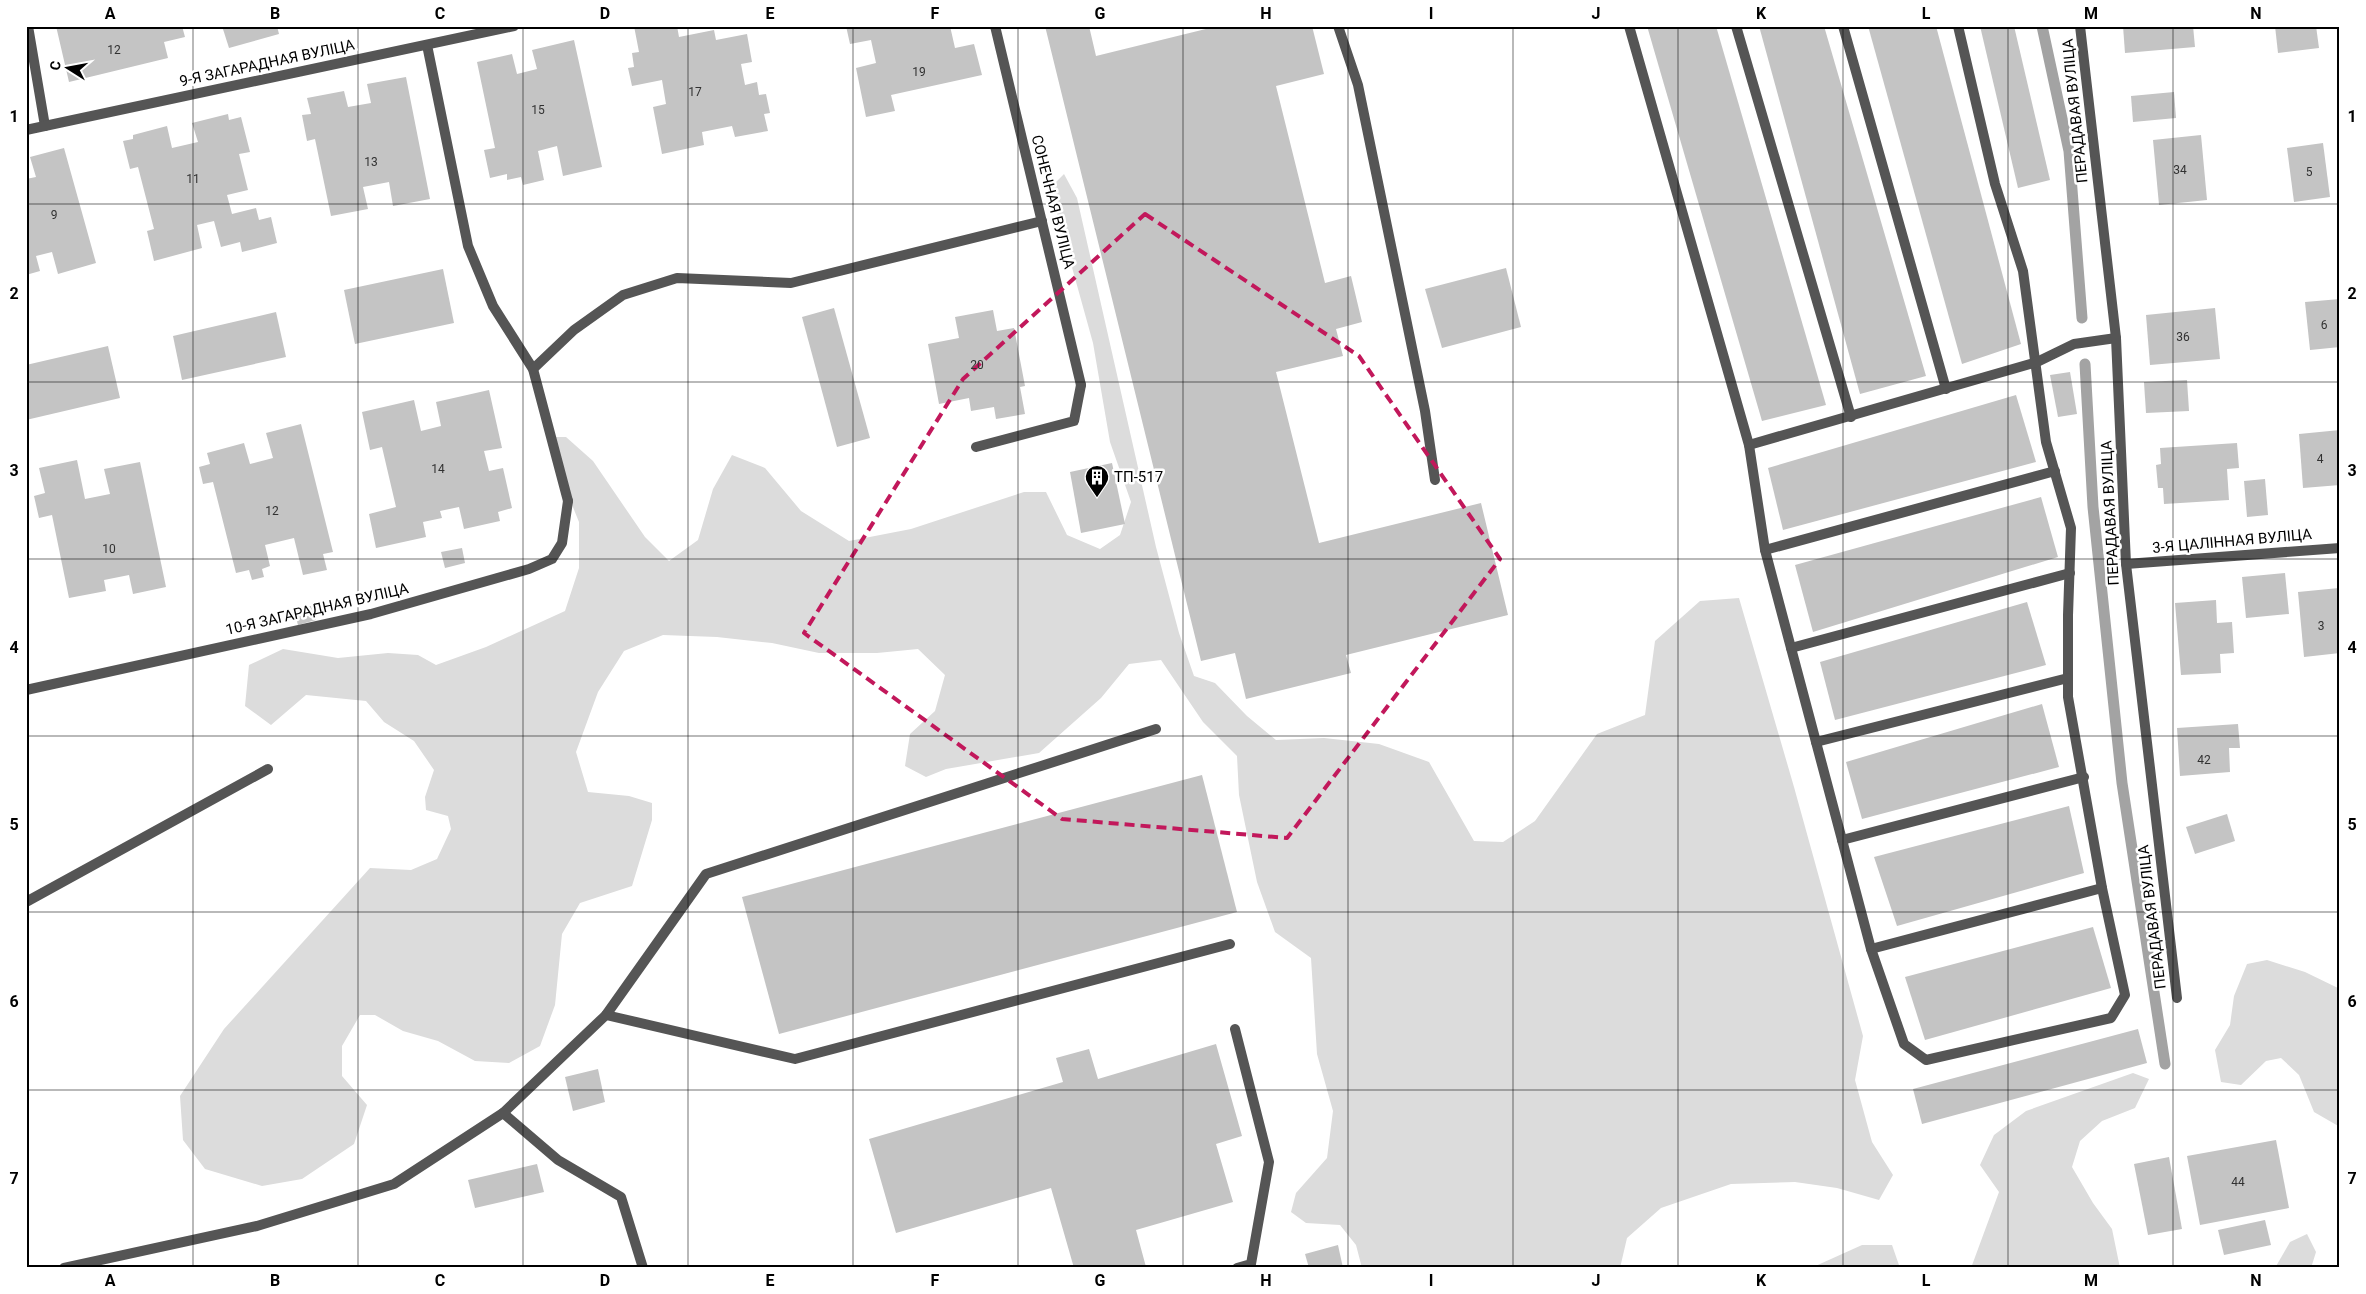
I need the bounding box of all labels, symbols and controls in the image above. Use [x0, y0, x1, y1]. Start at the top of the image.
text: A [105, 4, 116, 23]
text: B [270, 4, 280, 23]
text: C [435, 4, 445, 23]
text: D [600, 4, 610, 23]
text: E [766, 4, 775, 23]
text: F [931, 4, 940, 23]
text: G [1095, 4, 1106, 23]
text: H [1260, 4, 1272, 23]
text: I [1429, 4, 1433, 23]
text: J [1592, 4, 1600, 23]
text: K [1756, 4, 1767, 23]
text: L [1922, 4, 1931, 23]
text: M [2084, 4, 2098, 23]
text: N [2250, 4, 2262, 23]
street label: 9-Я ЗАГАРАДНАЯ ВУЛІЦА [178, 36, 356, 90]
street label: ПЕРАДАВАЯ ВУЛІЦА [2058, 38, 2092, 184]
north arrow [42, 42, 92, 92]
house number: 12 [107, 43, 121, 57]
text: С [47, 59, 64, 72]
house number: 19 [912, 65, 926, 79]
house number: 17 [688, 85, 702, 99]
house number: 15 [531, 103, 545, 117]
text: 1 [9, 107, 19, 126]
text: 1 [2347, 107, 2357, 126]
street label: СОНЕЧНАЯ ВУЛІЦА [1028, 133, 1078, 271]
house number: 13 [364, 155, 378, 169]
house number: 34 [2173, 163, 2187, 177]
house number: 5 [2306, 165, 2313, 179]
house number: 11 [186, 172, 200, 186]
house number: 9 [51, 208, 57, 222]
text: 2 [9, 284, 19, 303]
text: 2 [2347, 284, 2357, 303]
house number: 6 [2321, 318, 2328, 332]
house number: 36 [2176, 330, 2190, 344]
house number: 20 [970, 358, 984, 372]
street label: ПЕРАДАВАЯ ВУЛІЦА [2097, 440, 2123, 586]
house number: 4 [2317, 452, 2324, 466]
text: 3 [9, 461, 19, 480]
text: 3 [2347, 461, 2357, 480]
house number: 14 [431, 462, 445, 476]
building icon: ТП-517 [1084, 464, 1110, 498]
place label: ТП-517 [1114, 468, 1163, 486]
house number: 12 [265, 504, 279, 518]
street label: 3-Я ЦАЛІННАЯ ВУЛІЦА [2152, 525, 2313, 557]
house number: 10 [102, 542, 116, 556]
street label: 10-Я ЗАГАРАДНАЯ ВУЛІЦА [224, 579, 410, 639]
house number: 3 [2318, 619, 2324, 633]
text: 4 [9, 638, 19, 657]
text: 4 [2347, 638, 2357, 657]
house number: 42 [2197, 753, 2211, 767]
text: 5 [9, 815, 19, 834]
text: 5 [2347, 815, 2357, 834]
street label: ПЕРАДАВАЯ ВУЛІЦА [2134, 844, 2170, 990]
text: 6 [9, 992, 19, 1011]
text: 6 [2347, 992, 2357, 1011]
text: 7 [9, 1169, 19, 1188]
text: 7 [2347, 1169, 2357, 1188]
house number: 44 [2231, 1175, 2245, 1189]
text: A [105, 1271, 116, 1290]
text: B [270, 1271, 280, 1290]
text: C [435, 1271, 445, 1290]
text: D [600, 1271, 610, 1290]
text: E [766, 1271, 775, 1290]
text: F [931, 1271, 940, 1290]
text: G [1095, 1271, 1106, 1290]
text: H [1260, 1271, 1272, 1290]
text: I [1429, 1271, 1433, 1290]
text: J [1592, 1271, 1600, 1290]
text: K [1756, 1271, 1767, 1290]
text: L [1922, 1271, 1931, 1290]
text: M [2084, 1271, 2098, 1290]
text: N [2250, 1271, 2262, 1290]

